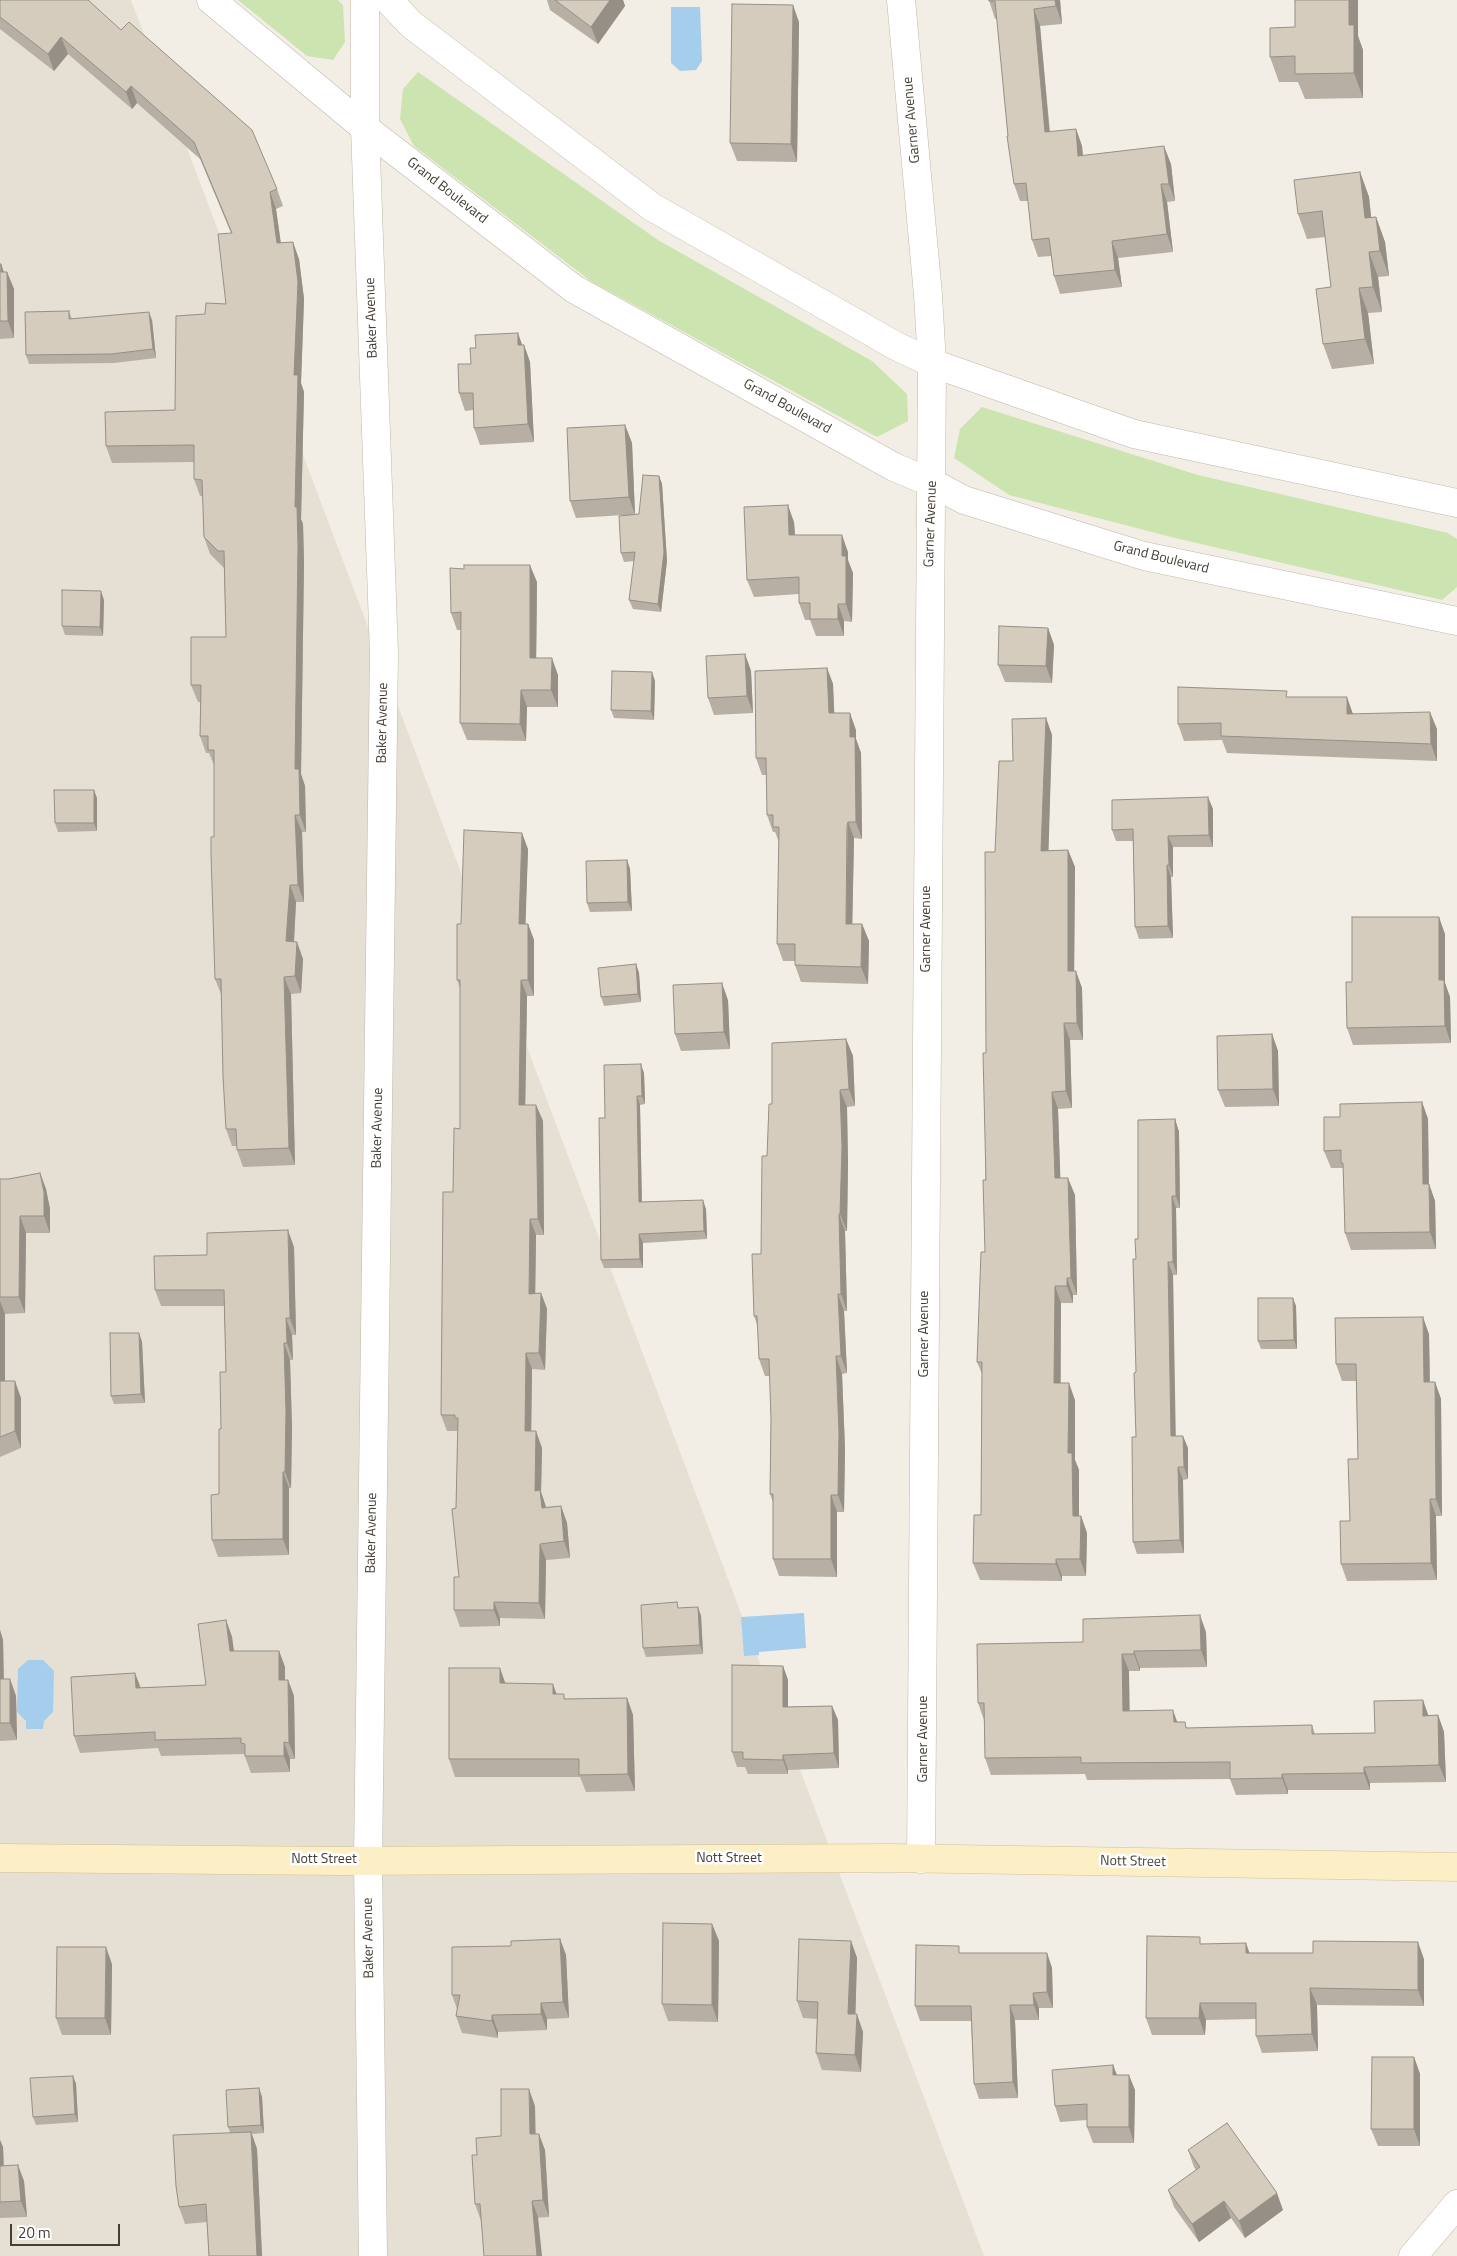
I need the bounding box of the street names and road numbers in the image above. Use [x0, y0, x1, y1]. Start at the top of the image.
street label: Garner Avenue [900, 76, 924, 164]
street label: Grand Boulevard [403, 154, 491, 228]
street label: Baker Avenue [362, 277, 382, 359]
street label: Grand Boulevard [740, 376, 834, 438]
street label: Garner Avenue [921, 480, 941, 568]
street label: Grand Boulevard [1112, 538, 1210, 578]
street label: Baker Avenue [374, 682, 392, 764]
street label: Garner Avenue [919, 886, 935, 972]
street label: Baker Avenue [369, 1087, 387, 1169]
street label: Garner Avenue [917, 1291, 933, 1377]
street label: Baker Avenue [363, 1492, 381, 1574]
street label: Garner Avenue [916, 1696, 932, 1782]
street label: Nott Street [696, 1851, 762, 1867]
street label: Nott Street [291, 1852, 357, 1868]
street label: Nott Street [1100, 1853, 1166, 1871]
street label: Baker Avenue [360, 1897, 378, 1979]

